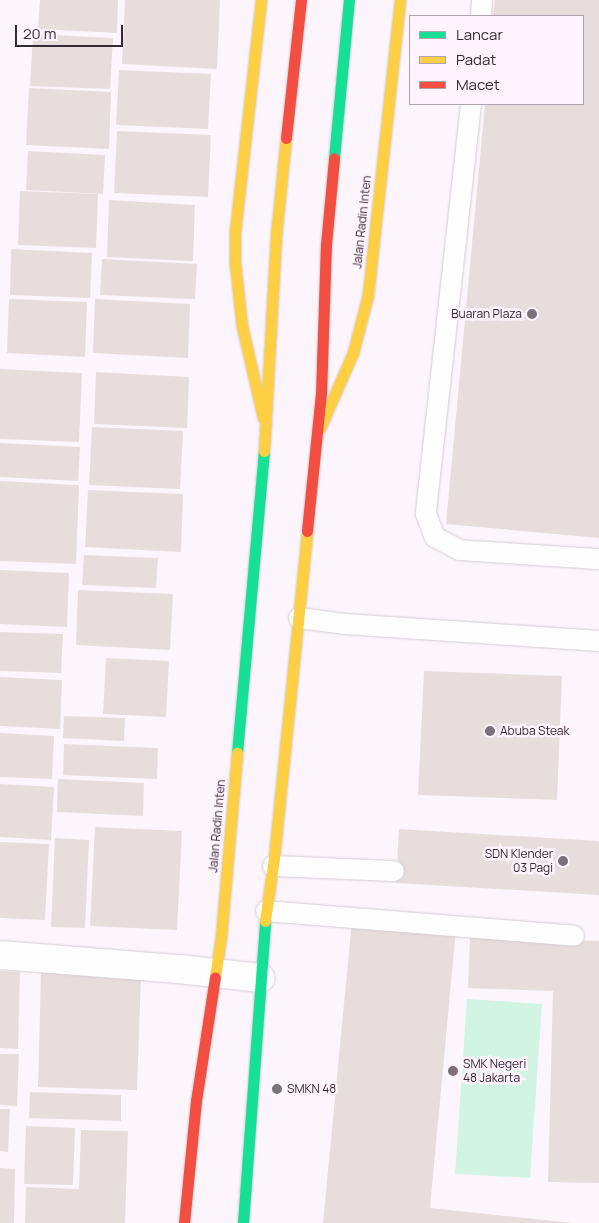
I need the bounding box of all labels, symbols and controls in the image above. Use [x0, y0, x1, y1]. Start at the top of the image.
scale bar [18, 15, 125, 47]
legend [409, 15, 584, 105]
text: 20 m [23, 23, 56, 44]
text: Lancar [456, 24, 503, 45]
text: Padat [456, 49, 496, 70]
text: Macet [456, 74, 500, 95]
street label: Jalan Radin Inten [350, 175, 374, 269]
place label: Buaran Plaza [451, 307, 522, 321]
marker: Buaran Plaza [526, 308, 538, 320]
place label: Abuba Steak [500, 724, 569, 738]
marker: Abuba Steak [484, 725, 496, 737]
street label: Jalan Radin Inten [206, 779, 228, 873]
place label: SDN Klender 03 Pagi [485, 847, 553, 875]
marker: SDN Klender 03 Pagi [557, 855, 569, 867]
place label: SMK Negeri 48 Jakarta [463, 1057, 526, 1085]
marker: SMK Negeri 48 Jakarta [447, 1065, 459, 1077]
place label: SMKN 48 [287, 1082, 336, 1096]
marker: SMKN 48 [271, 1083, 283, 1095]

